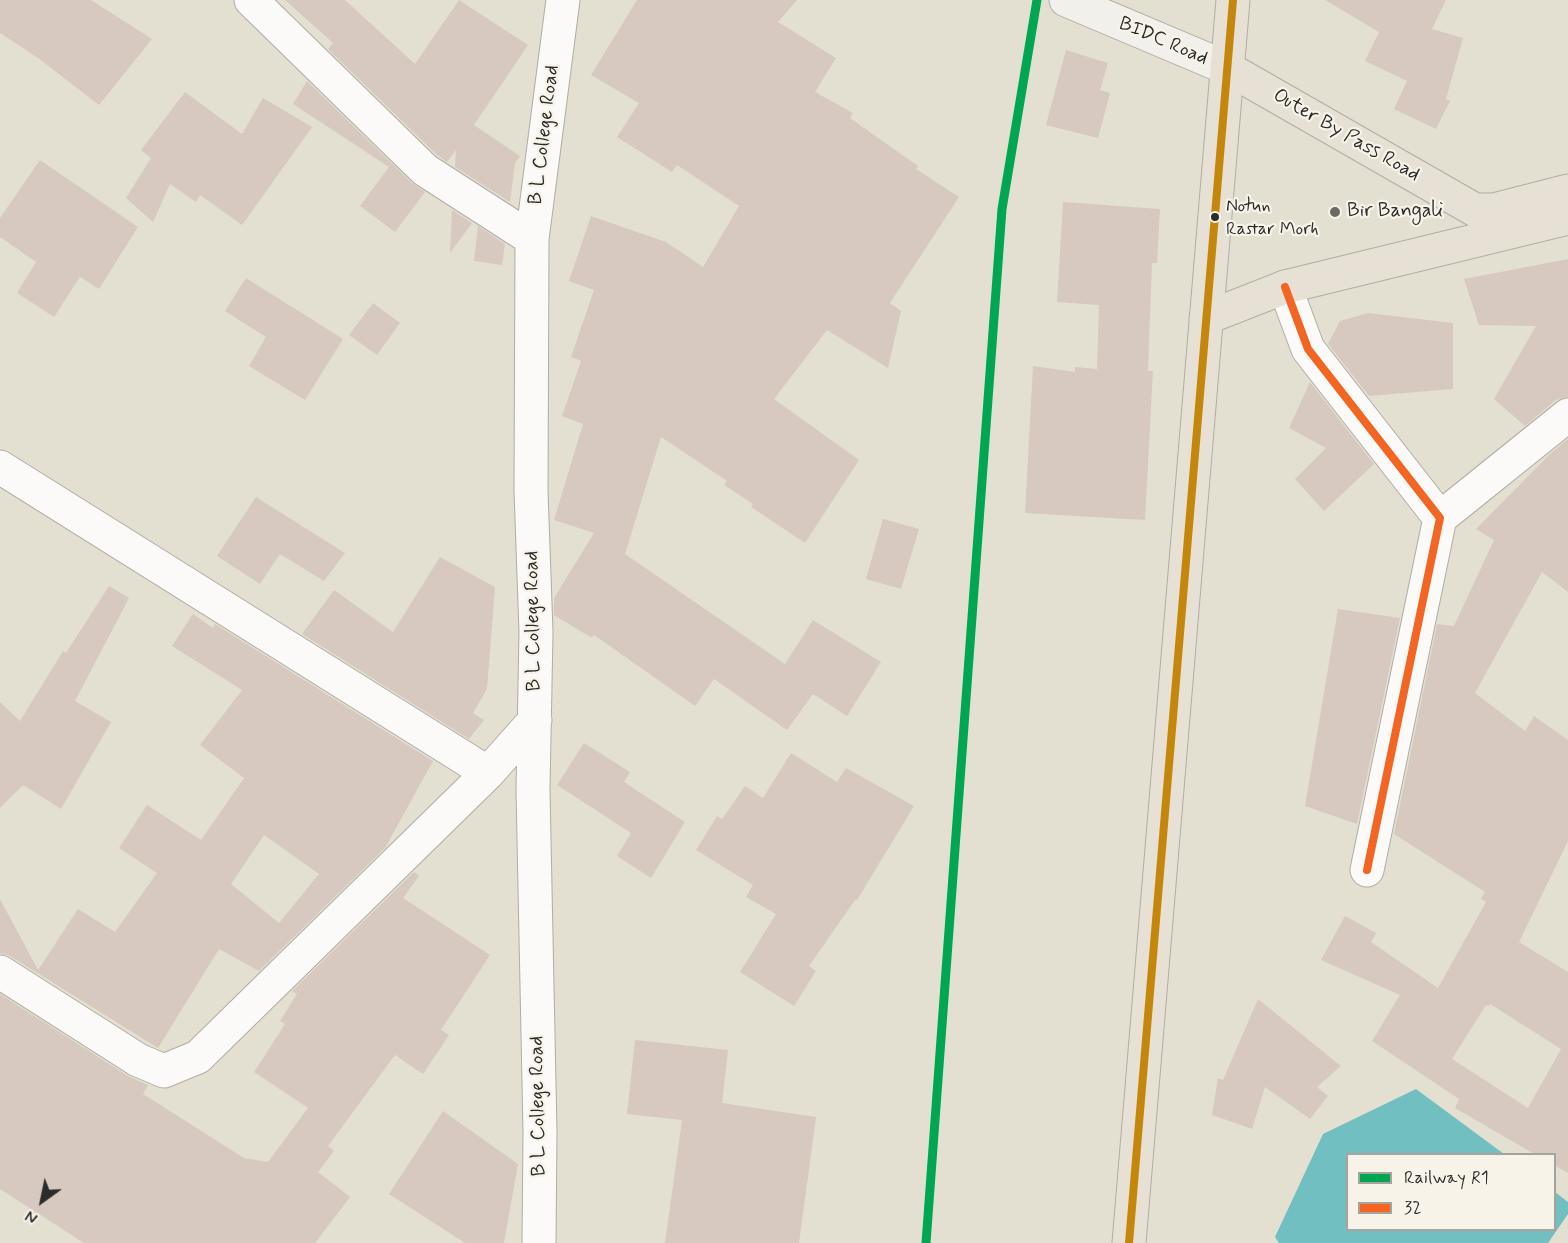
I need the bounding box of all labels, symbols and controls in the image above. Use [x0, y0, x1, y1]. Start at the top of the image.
street label: BIDC Road [1115, 12, 1211, 72]
street label: B L College Road [525, 64, 565, 206]
street label: Outer By Pass Road [1268, 84, 1424, 188]
place label: Notun Rastar Morh [1226, 196, 1319, 238]
place label: Bir Bangali [1347, 200, 1443, 224]
marker: Bir Bangali [1328, 205, 1342, 219]
marker: Notun Rastar Morh [1209, 211, 1221, 223]
street label: B L College Road [521, 551, 547, 691]
street label: B L College Road [526, 1036, 552, 1176]
legend [1346, 1153, 1556, 1231]
text: Railway R1 [1404, 1166, 1489, 1190]
north arrow [12, 1171, 72, 1231]
text: 32 [1404, 1196, 1422, 1220]
text: N [22, 1205, 42, 1228]

